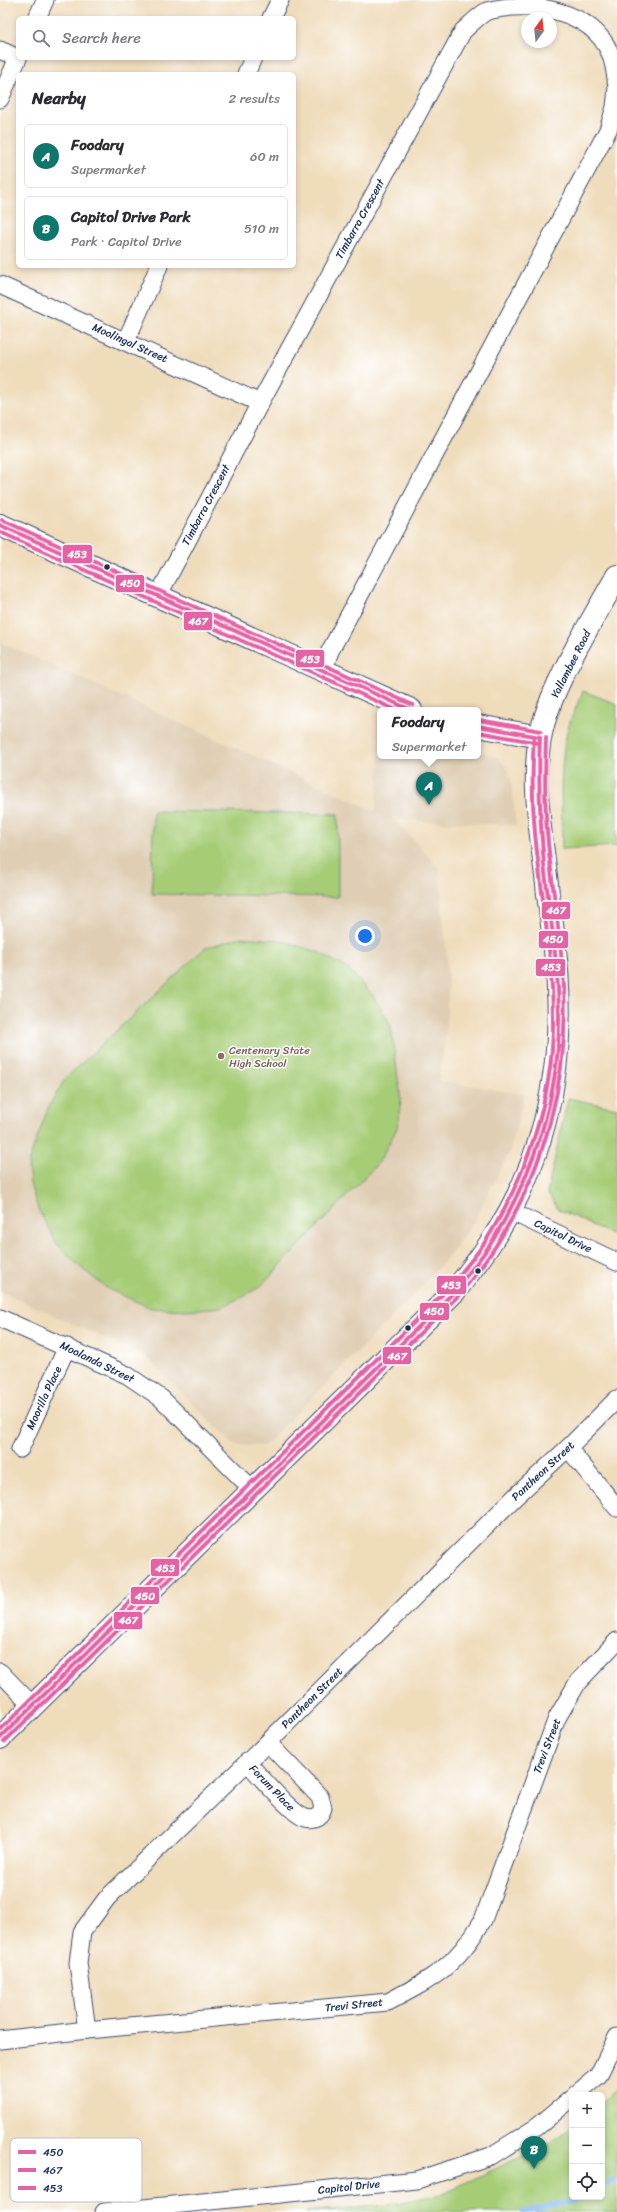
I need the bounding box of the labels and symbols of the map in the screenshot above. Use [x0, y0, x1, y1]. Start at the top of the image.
north arrow [521, 12, 557, 48]
street label: Timbarra Crescent [330, 175, 390, 263]
street label: Moolingal Street [89, 318, 171, 368]
street label: Timbarra Crescent [177, 461, 236, 549]
line badge: 453 [62, 544, 93, 564]
text: 453 [66, 545, 88, 564]
unlabelled marker [102, 562, 112, 572]
line badge: 450 [115, 574, 145, 593]
text: 450 [119, 574, 140, 593]
line badge: 467 [183, 611, 213, 631]
text: 467 [187, 612, 209, 631]
street label: Yallambee Road [546, 626, 597, 701]
line badge: 453 [295, 649, 325, 668]
text: 453 [299, 650, 321, 669]
pin: A [416, 772, 442, 805]
line badge: 467 [541, 901, 571, 920]
text: 467 [545, 901, 567, 920]
your location [355, 926, 375, 946]
line badge: 450 [538, 930, 569, 949]
text: 450 [542, 930, 563, 949]
line badge: 453 [535, 958, 566, 977]
text: 453 [540, 958, 562, 977]
place label: Centenary State High School [229, 1041, 310, 1073]
marker: Centenary State High School [216, 1051, 226, 1061]
street label: Capitol Drive [531, 1214, 596, 1258]
unlabelled marker [473, 1266, 483, 1276]
line badge: 453 [436, 1275, 467, 1295]
text: 453 [440, 1276, 462, 1295]
line badge: 450 [419, 1302, 450, 1321]
text: 450 [423, 1302, 444, 1321]
unlabelled marker [403, 1323, 413, 1333]
street label: Moolanda Street [57, 1336, 138, 1388]
line badge: 467 [382, 1346, 412, 1365]
text: 467 [386, 1347, 408, 1366]
street label: Moorilla Place [21, 1362, 67, 1433]
street label: Pantheon Street [507, 1436, 579, 1506]
line badge: 453 [150, 1558, 180, 1577]
text: 453 [154, 1559, 176, 1578]
line badge: 450 [130, 1586, 160, 1605]
text: 450 [134, 1587, 155, 1606]
line badge: 467 [113, 1611, 143, 1630]
text: 467 [117, 1611, 139, 1630]
street label: Pantheon Street [277, 1663, 347, 1733]
street label: Trevi Street [528, 1715, 566, 1776]
street label: Forum Place [244, 1760, 300, 1816]
street label: Trevi Street [324, 1993, 384, 2017]
pin: B [521, 2136, 547, 2169]
legend [10, 2138, 142, 2202]
text: 450 [43, 2143, 64, 2162]
text: 467 [43, 2161, 63, 2180]
street label: Capitol Drive [317, 2174, 381, 2200]
text: 453 [43, 2179, 63, 2198]

